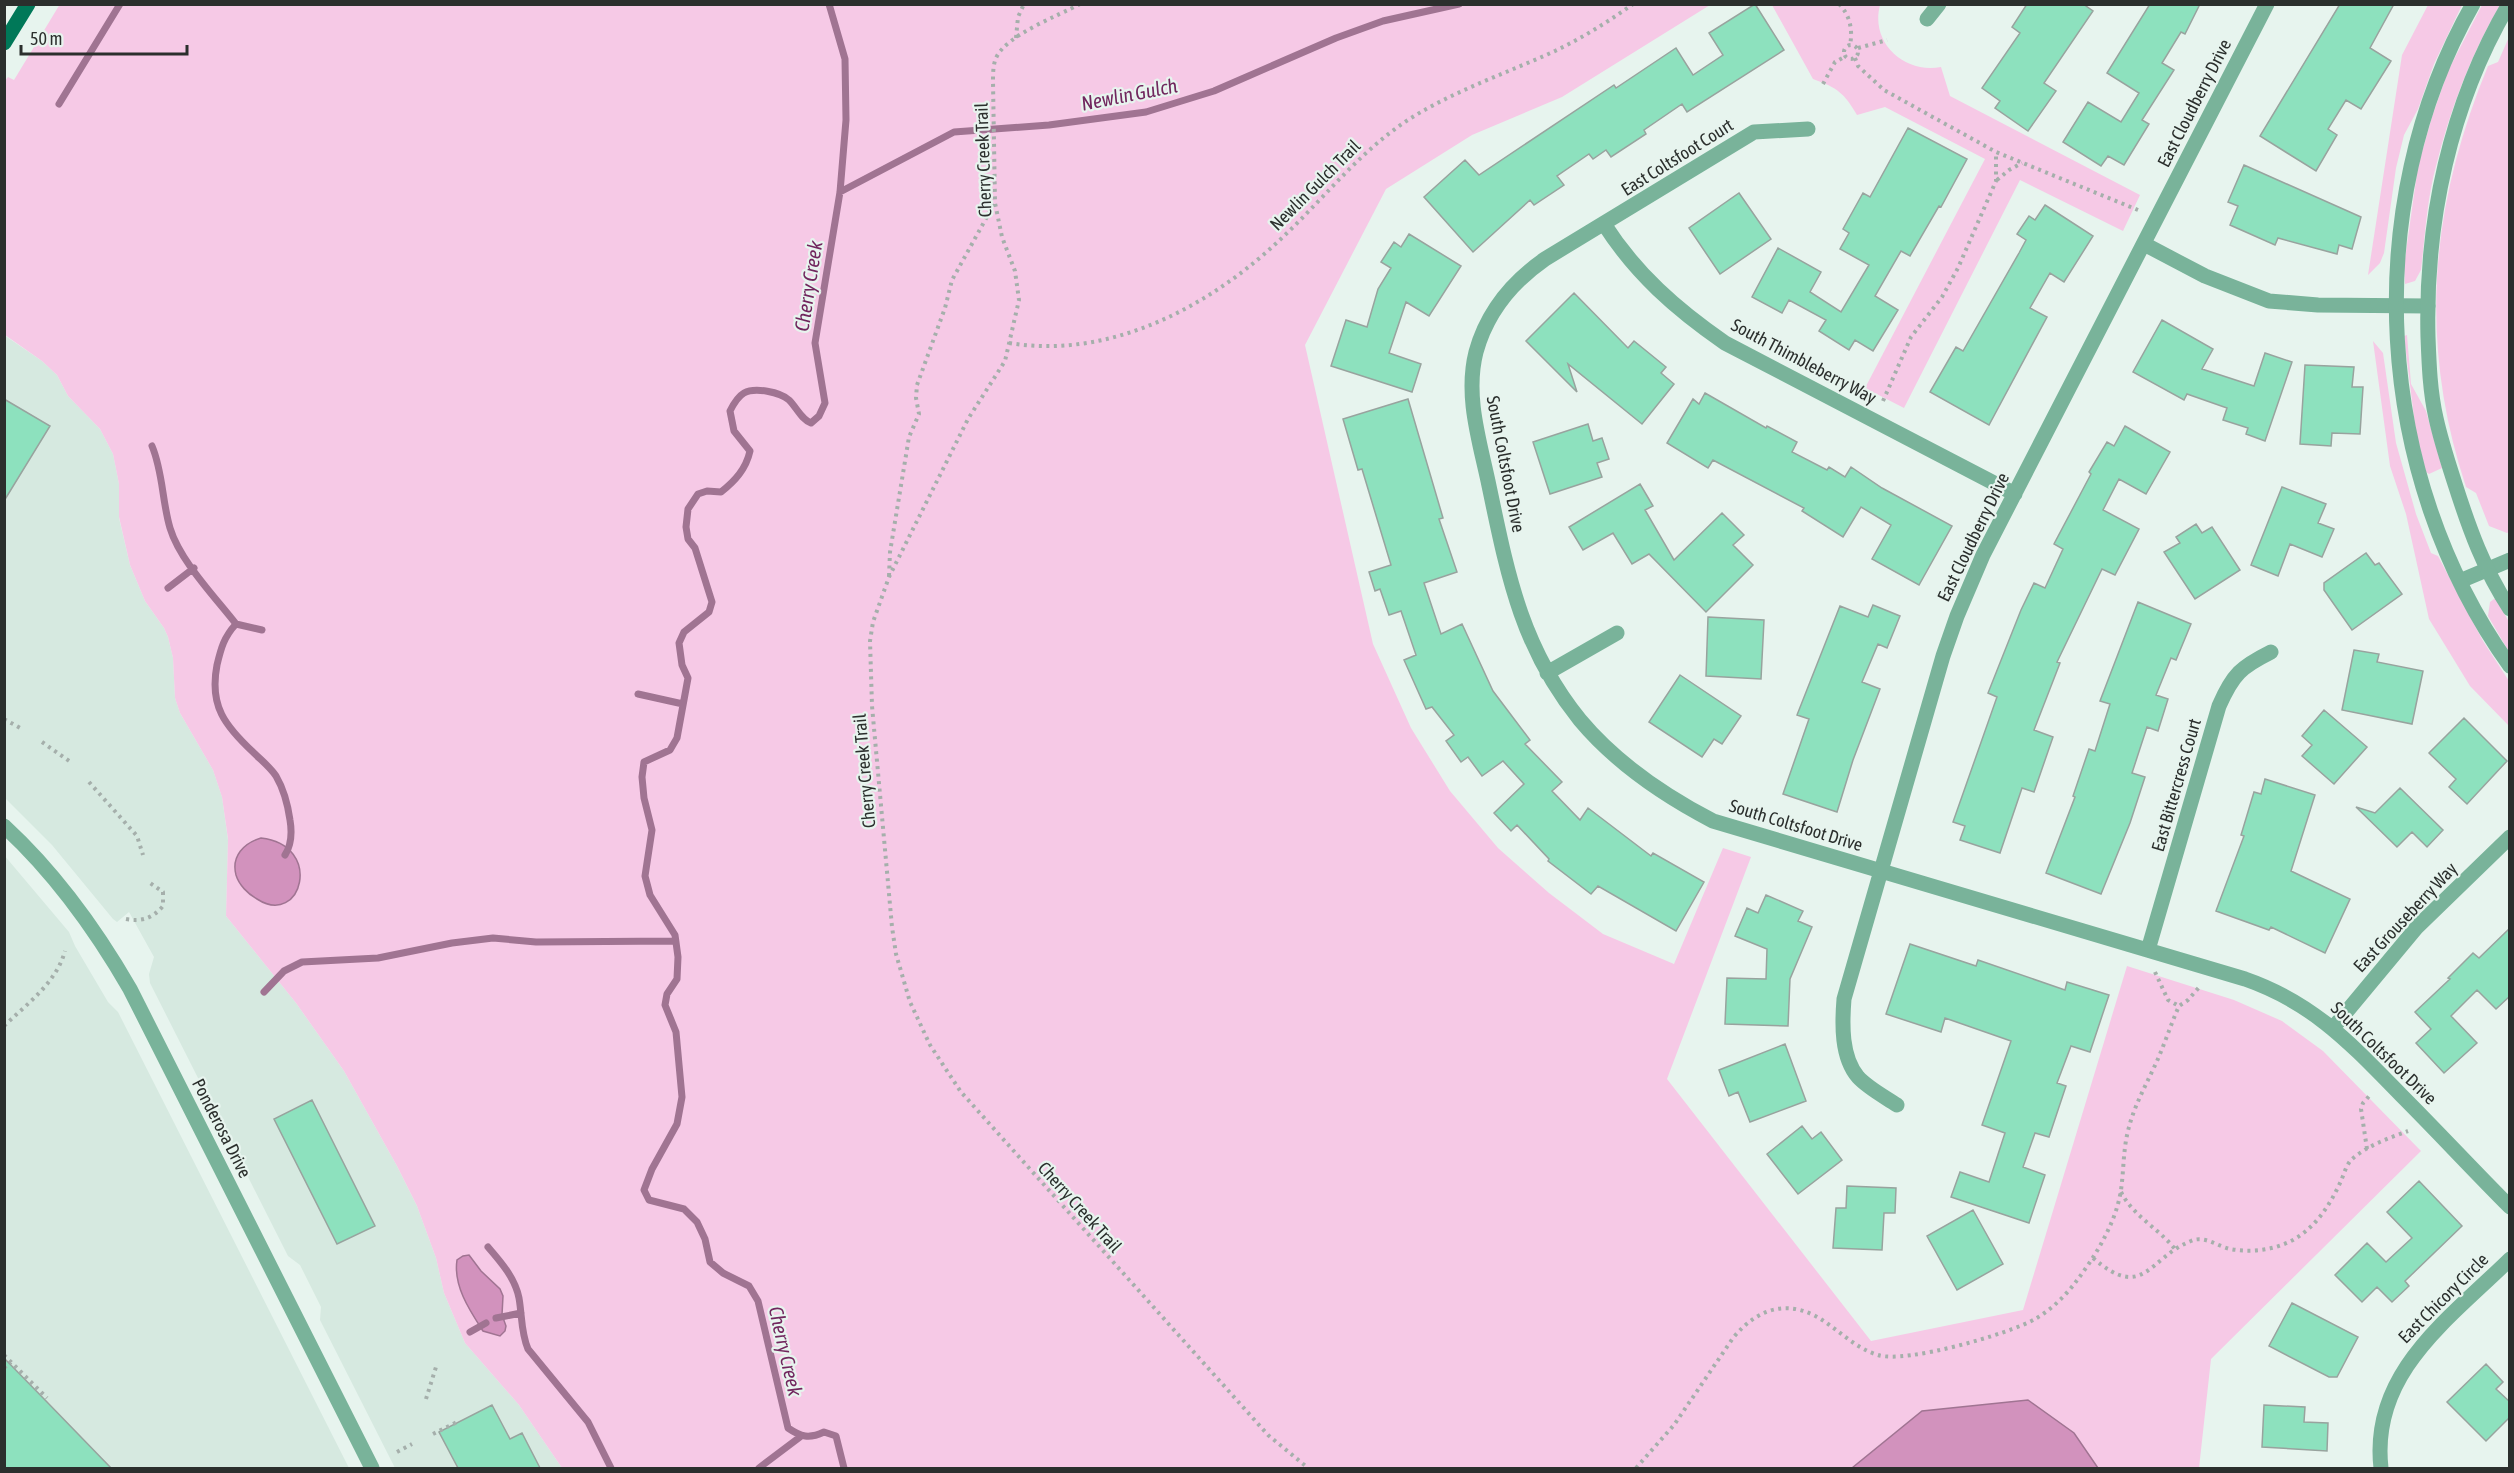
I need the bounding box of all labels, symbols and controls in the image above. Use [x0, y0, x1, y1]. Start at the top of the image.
scale bar [21, 18, 188, 56]
text: 50 m [30, 28, 62, 49]
street label: East Cloudberry Drive [2153, 36, 2235, 170]
water label: Newlin Gulch [1079, 73, 1179, 115]
street label: Cherry Creek Trail [970, 102, 995, 218]
street label: East Coltsfoot Court [1617, 114, 1737, 200]
street label: Newlin Gulch Trail [1265, 135, 1365, 235]
water label: Cherry Creek [789, 239, 827, 333]
street label: South Thimbleberry Way [1728, 314, 1880, 408]
street label: South Coltsfoot Drive [1482, 394, 1530, 534]
street label: East Cloudberry Drive [1933, 469, 2013, 605]
street label: Cherry Creek Trail [849, 713, 879, 829]
street label: East Bittercress Court [2147, 716, 2205, 854]
street label: South Coltsfoot Drive [1727, 795, 1865, 855]
street label: East Grouseberry Way [2349, 858, 2461, 976]
street label: South Coltsfoot Drive [2327, 997, 2441, 1109]
street label: Ponderosa Drive [188, 1075, 256, 1181]
street label: Cherry Creek Trail [1034, 1157, 1126, 1257]
street label: East Chicory Circle [2394, 1249, 2492, 1347]
water label: Cherry Creek [765, 1304, 808, 1398]

